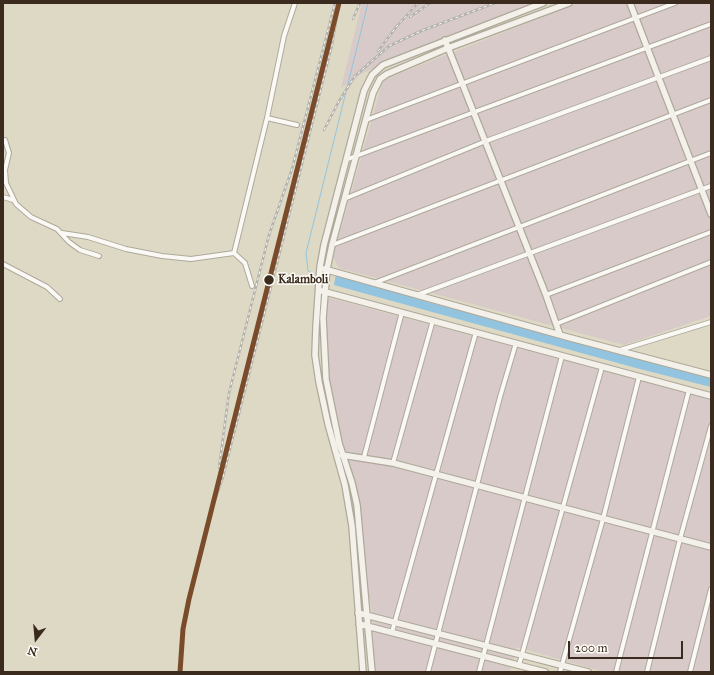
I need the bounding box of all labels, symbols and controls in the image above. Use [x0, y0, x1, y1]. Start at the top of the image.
marker: Kalamboli [262, 273, 276, 287]
place label: Kalamboli [278, 273, 328, 287]
north arrow [16, 619, 56, 659]
scale bar [570, 633, 685, 659]
text: 200 m [575, 641, 608, 655]
text: N [26, 643, 39, 659]

